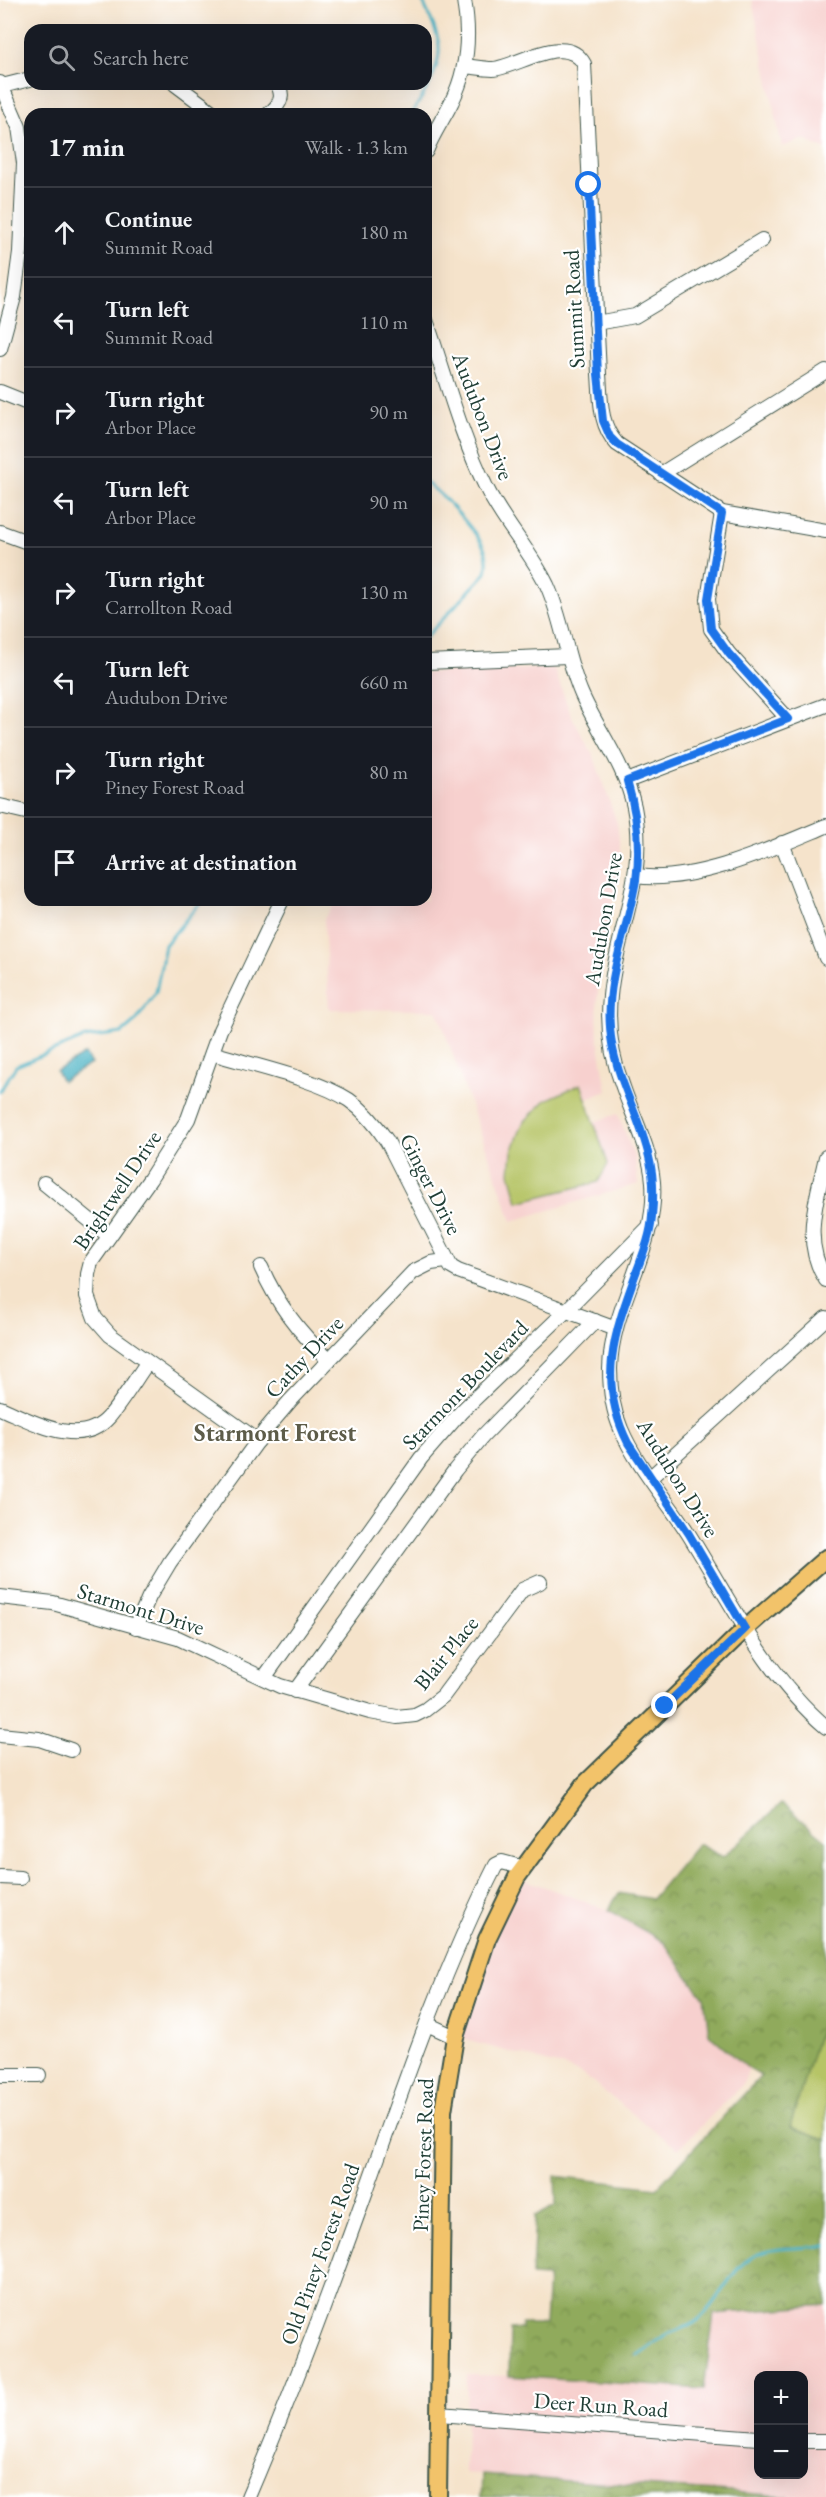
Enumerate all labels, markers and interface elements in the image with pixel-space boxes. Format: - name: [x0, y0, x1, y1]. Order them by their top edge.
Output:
- search box: [24, 24, 432, 90]
- icon: search: [45, 41, 78, 74]
- text: Search here: [93, 43, 188, 72]
- text: 17 min: [48, 130, 125, 164]
- text: Walk · 1.3 km: [305, 134, 408, 160]
- route start: [575, 171, 601, 197]
- text: Continue: [105, 205, 192, 234]
- icon: ahead: [48, 216, 81, 249]
- text: 180 m: [360, 219, 408, 245]
- text: Summit Road: [105, 234, 213, 260]
- street label: Summit Road: [556, 248, 592, 369]
- text: Turn left: [105, 295, 189, 324]
- icon: left: [48, 306, 81, 339]
- text: 110 m: [360, 309, 408, 335]
- text: Summit Road: [105, 324, 213, 350]
- street label: Audubon Drive: [445, 347, 521, 484]
- text: Turn right: [105, 385, 204, 414]
- icon: right: [48, 396, 81, 429]
- text: 90 m: [369, 399, 408, 425]
- text: Arbor Place: [105, 414, 196, 440]
- text: Turn left: [105, 475, 189, 504]
- icon: left: [48, 486, 81, 519]
- text: 90 m: [369, 489, 408, 515]
- text: Arbor Place: [105, 504, 196, 530]
- text: Turn right: [105, 565, 204, 594]
- icon: right: [48, 576, 81, 609]
- text: 130 m: [360, 579, 408, 605]
- text: Carrollton Road: [105, 594, 232, 620]
- text: Turn left: [105, 655, 189, 684]
- icon: left: [48, 666, 81, 699]
- text: 660 m: [360, 669, 408, 695]
- text: Audubon Drive: [105, 684, 228, 710]
- text: Turn right: [105, 745, 204, 774]
- icon: right: [48, 756, 81, 789]
- text: 80 m: [369, 759, 408, 785]
- text: Piney Forest Road: [105, 774, 245, 800]
- icon: arrive: [48, 846, 81, 879]
- text: Arrive at destination: [105, 848, 297, 877]
- street label: Audubon Drive: [577, 850, 629, 989]
- street label: Brightwell Drive: [66, 1124, 168, 1256]
- street label: Ginger Drive: [393, 1128, 469, 1240]
- street label: Cathy Drive: [258, 1309, 350, 1404]
- street label: Starmont Boulevard: [396, 1313, 535, 1456]
- street label: Audubon Drive: [629, 1412, 726, 1543]
- district label: Starmont Forest: [194, 1417, 356, 1448]
- street label: Starmont Drive: [74, 1576, 208, 1642]
- street label: Blair Place: [407, 1610, 485, 1696]
- route end: [651, 1692, 677, 1718]
- street label: Piney Forest Road: [406, 2077, 440, 2232]
- street label: Old Piney Forest Road: [274, 2158, 367, 2349]
- map controls: [754, 2371, 808, 2479]
- button: +: [754, 2371, 808, 2425]
- street label: Deer Run Road: [533, 2386, 670, 2424]
- button: −: [754, 2425, 808, 2479]

